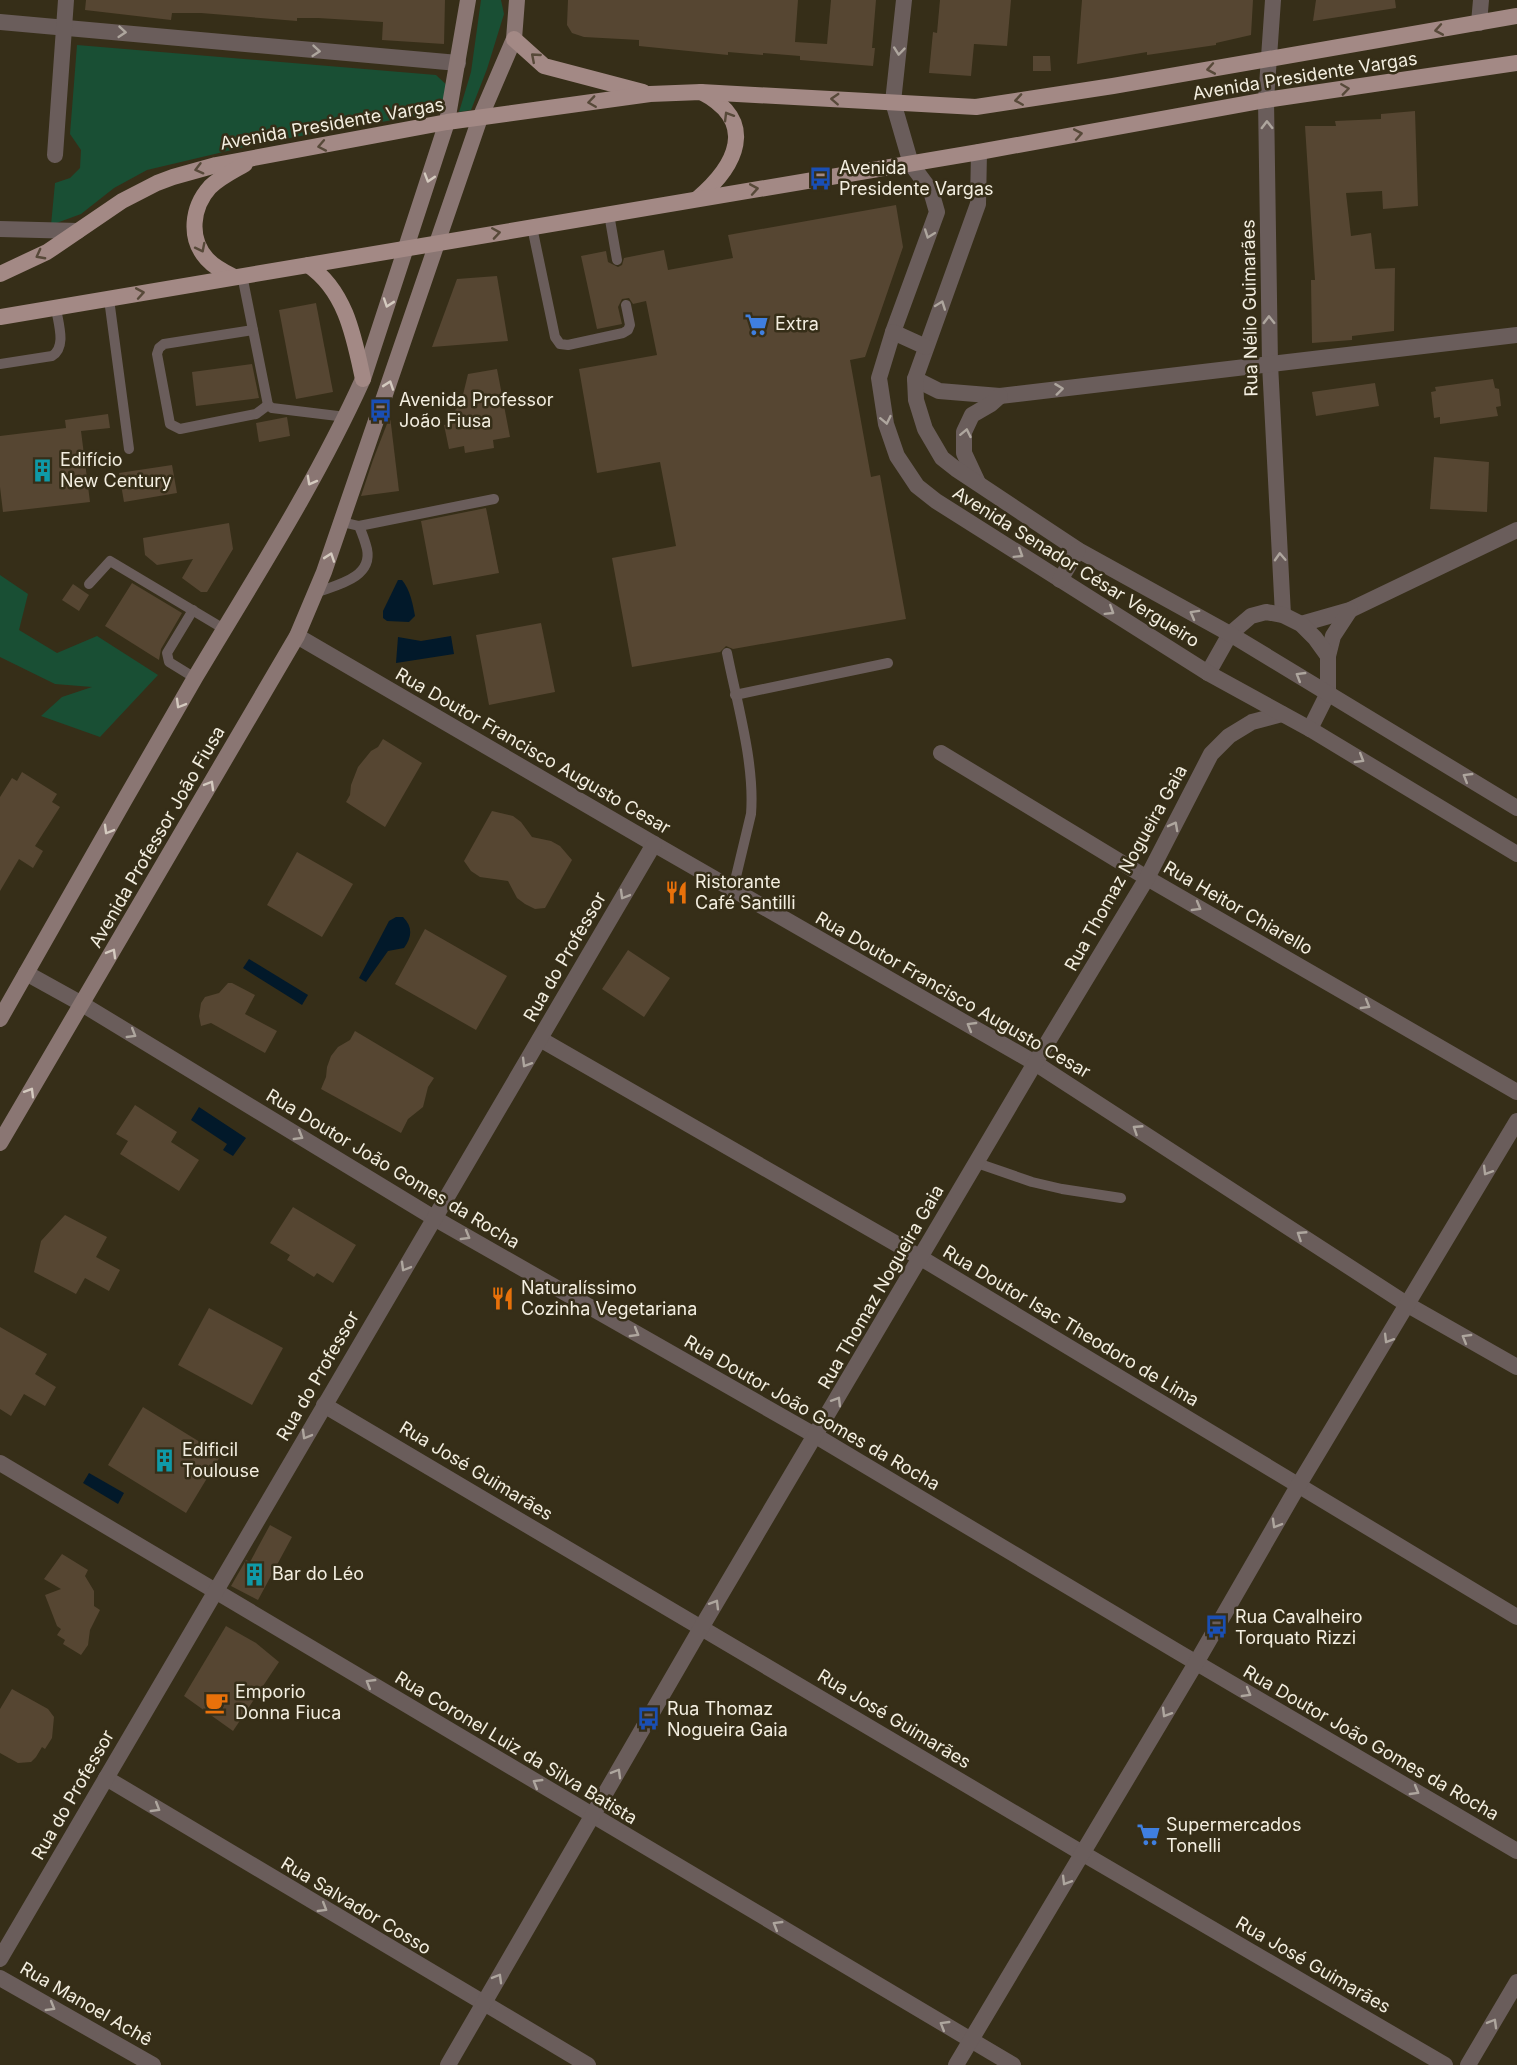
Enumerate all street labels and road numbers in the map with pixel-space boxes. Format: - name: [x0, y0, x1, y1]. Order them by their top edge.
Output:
- street label: Avenida Presidente Vargas: [1191, 47, 1419, 104]
- street label: Avenida Presidente Vargas: [218, 93, 446, 154]
- street label: Rua Nélio Guimarães: [1237, 219, 1262, 397]
- street label: Avenida Senador César Vergueiro: [949, 482, 1203, 651]
- street label: Rua Doutor Francisco Augusto Cesar: [392, 663, 675, 838]
- street label: Avenida Professor João Fiusa: [84, 722, 229, 951]
- street label: Rua Thomaz Nogueira Gaia: [1060, 761, 1191, 974]
- street label: Rua Heitor Chiarello: [1160, 856, 1317, 959]
- street label: Rua do Professor: [519, 888, 610, 1025]
- street label: Rua Doutor Francisco Augusto Cesar: [812, 907, 1095, 1082]
- street label: Rua Doutor João Gomes da Rocha: [263, 1084, 524, 1253]
- street label: Rua Thomaz Nogueira Gaia: [813, 1181, 948, 1393]
- street label: Rua Doutor Isac Theodoro de Lima: [940, 1241, 1203, 1410]
- street label: Rua do Professor: [272, 1307, 363, 1444]
- street label: Rua Doutor João Gomes da Rocha: [681, 1331, 944, 1495]
- street label: Rua José Guimarães: [396, 1417, 557, 1525]
- street label: Rua Doutor João Gomes da Rocha: [1240, 1661, 1503, 1825]
- street label: Rua José Guimarães: [814, 1665, 975, 1773]
- street label: Rua Coronel Luiz da Silva Batista: [391, 1667, 641, 1828]
- street label: Rua do Professor: [27, 1726, 118, 1863]
- street label: Rua Salvador Cosso: [278, 1853, 435, 1959]
- street label: Rua José Guimarães: [1232, 1912, 1394, 2017]
- street label: Rua Manoel Achê: [17, 1957, 156, 2050]

